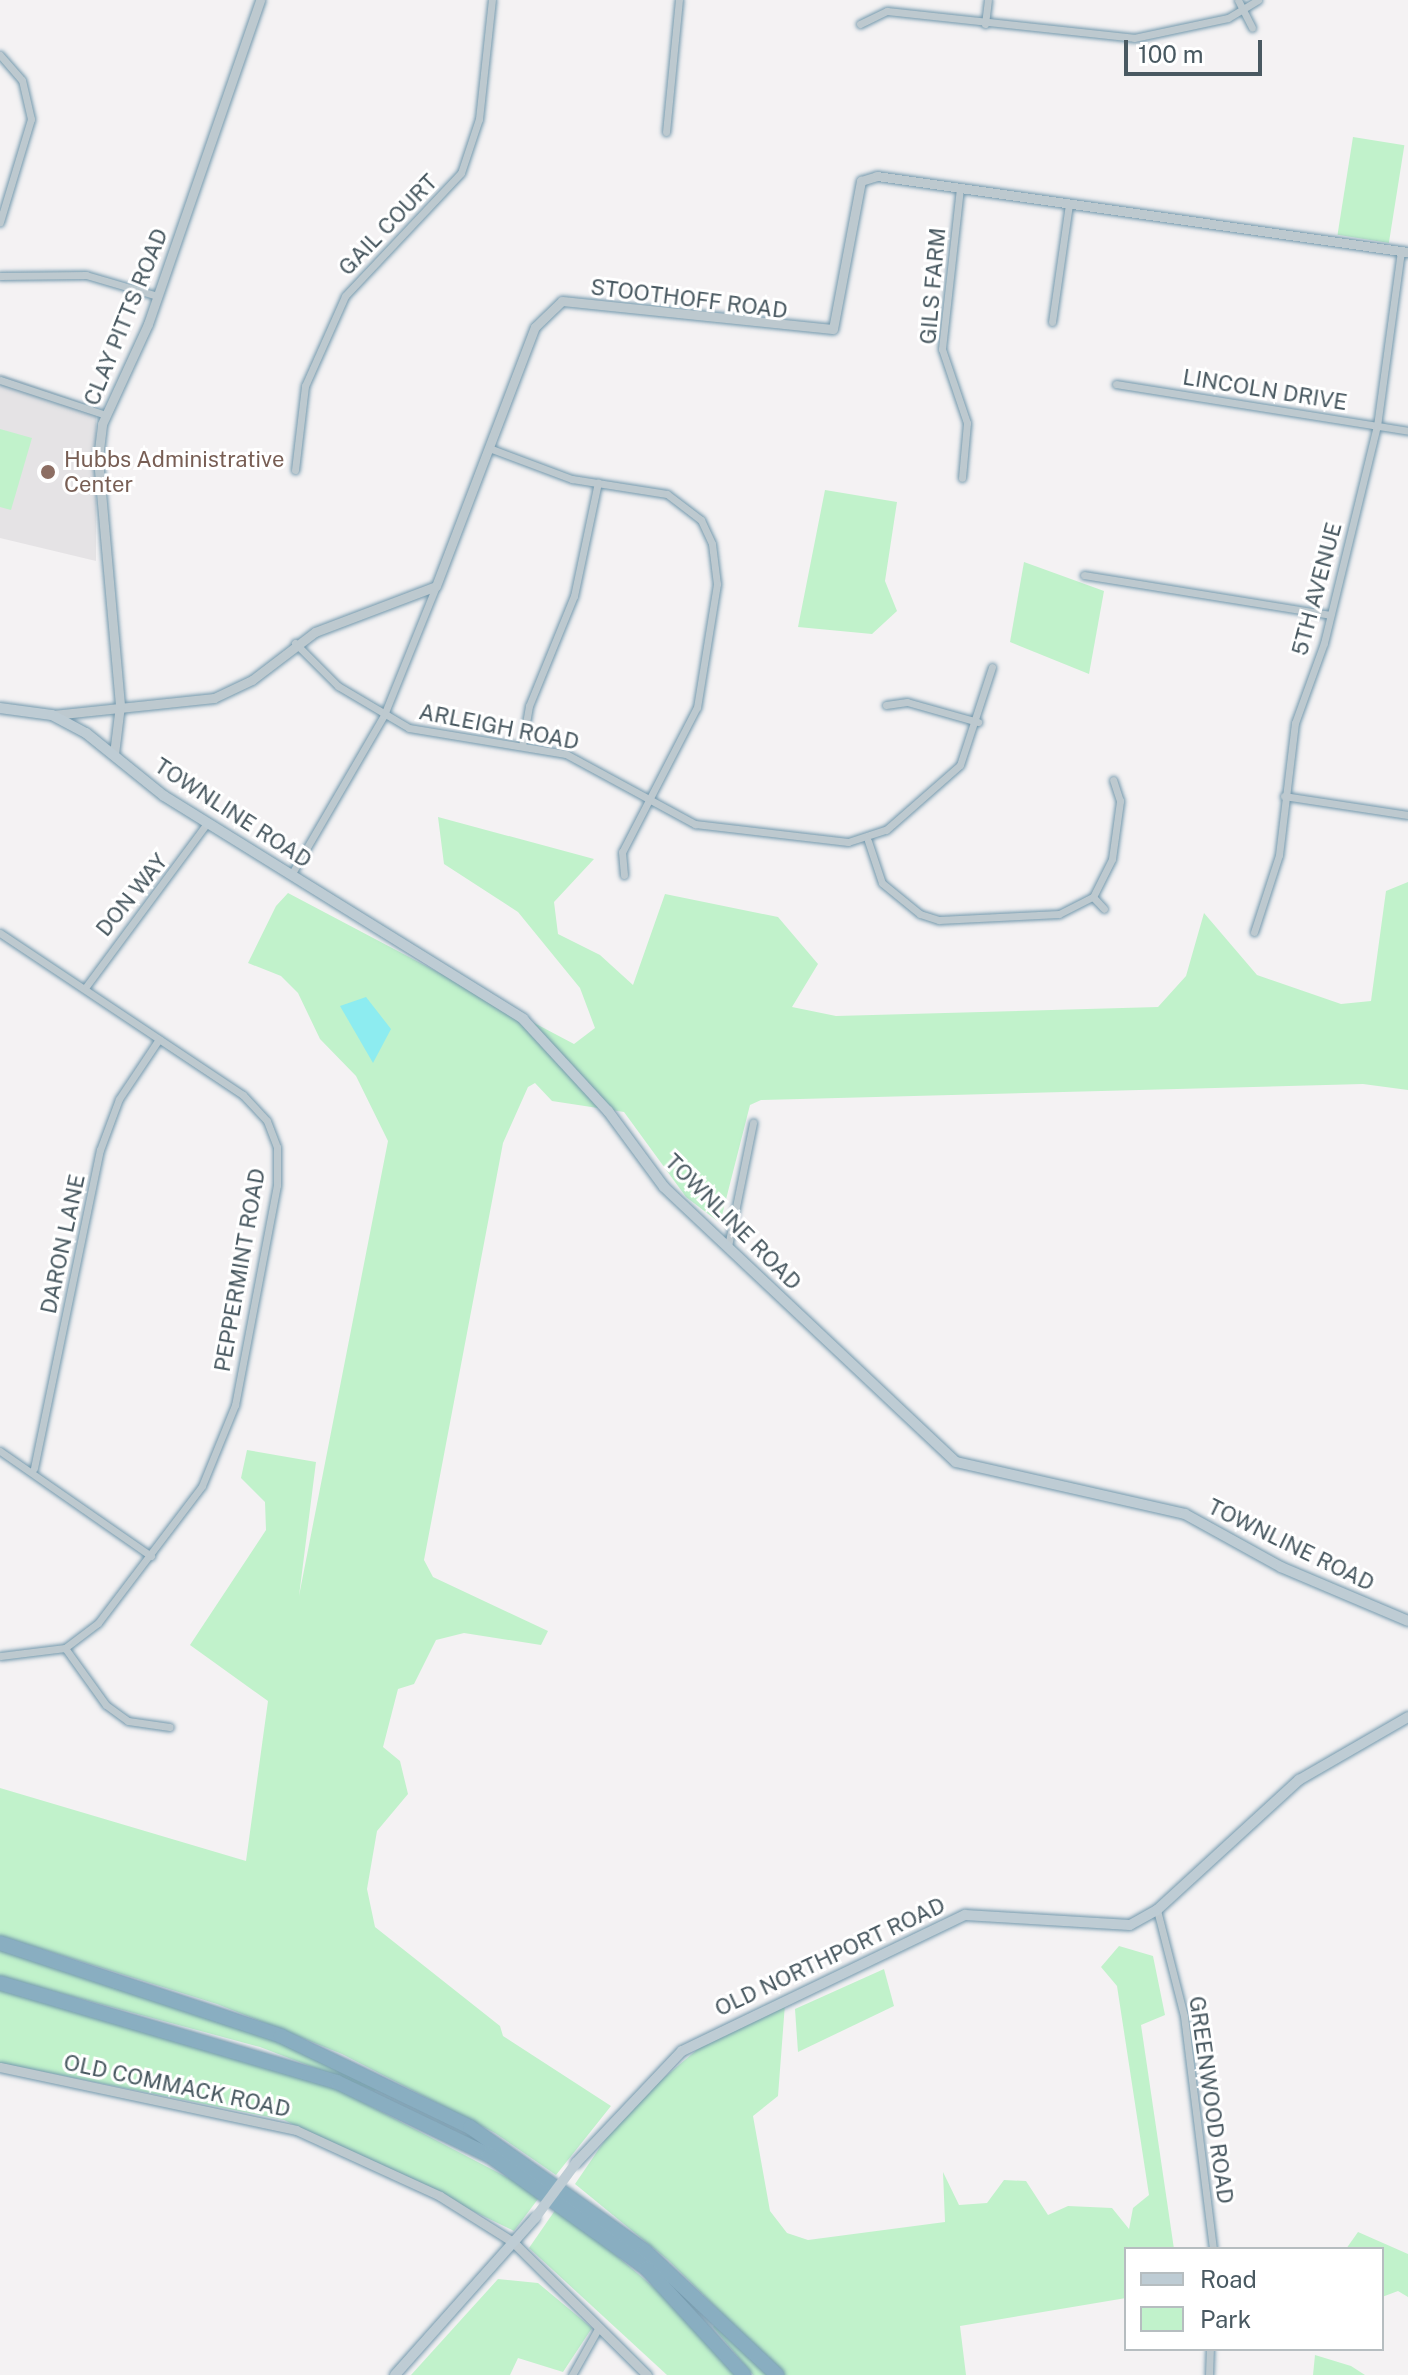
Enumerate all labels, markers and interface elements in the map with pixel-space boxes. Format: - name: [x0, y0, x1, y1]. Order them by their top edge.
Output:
- scale bar: [1128, 24, 1266, 74]
- text: 100 m: [1138, 40, 1204, 68]
- street label: GAIL COURT: [333, 169, 443, 281]
- street label: CLAY PITTS ROAD: [78, 225, 174, 409]
- street label: GILS FARM: [915, 227, 951, 345]
- street label: STOOTHOFF ROAD: [589, 274, 789, 324]
- street label: LINCOLN DRIVE: [1181, 364, 1349, 416]
- place label: Hubbs Administrative Center: [64, 446, 284, 498]
- marker: Hubbs Administrative Center: [39, 463, 57, 481]
- street label: 5TH AVENUE: [1287, 520, 1347, 658]
- street label: ARLEIGH ROAD: [417, 699, 581, 755]
- street label: TOWNLINE ROAD: [150, 752, 316, 874]
- street label: DON WAY: [91, 848, 173, 942]
- street label: TOWNLINE ROAD: [659, 1148, 807, 1296]
- street label: PEPPERMINT ROAD: [209, 1166, 271, 1374]
- street label: DARON LANE: [35, 1172, 91, 1316]
- street label: TOWNLINE ROAD: [1204, 1493, 1378, 1597]
- street label: OLD NORTHPORT ROAD: [711, 1892, 949, 2022]
- street label: GREENWOOD ROAD: [1183, 1994, 1239, 2206]
- street label: OLD COMMACK ROAD: [61, 2049, 293, 2123]
- legend: [1124, 2247, 1384, 2351]
- text: Road: [1200, 2265, 1257, 2293]
- text: Park: [1200, 2305, 1251, 2333]

